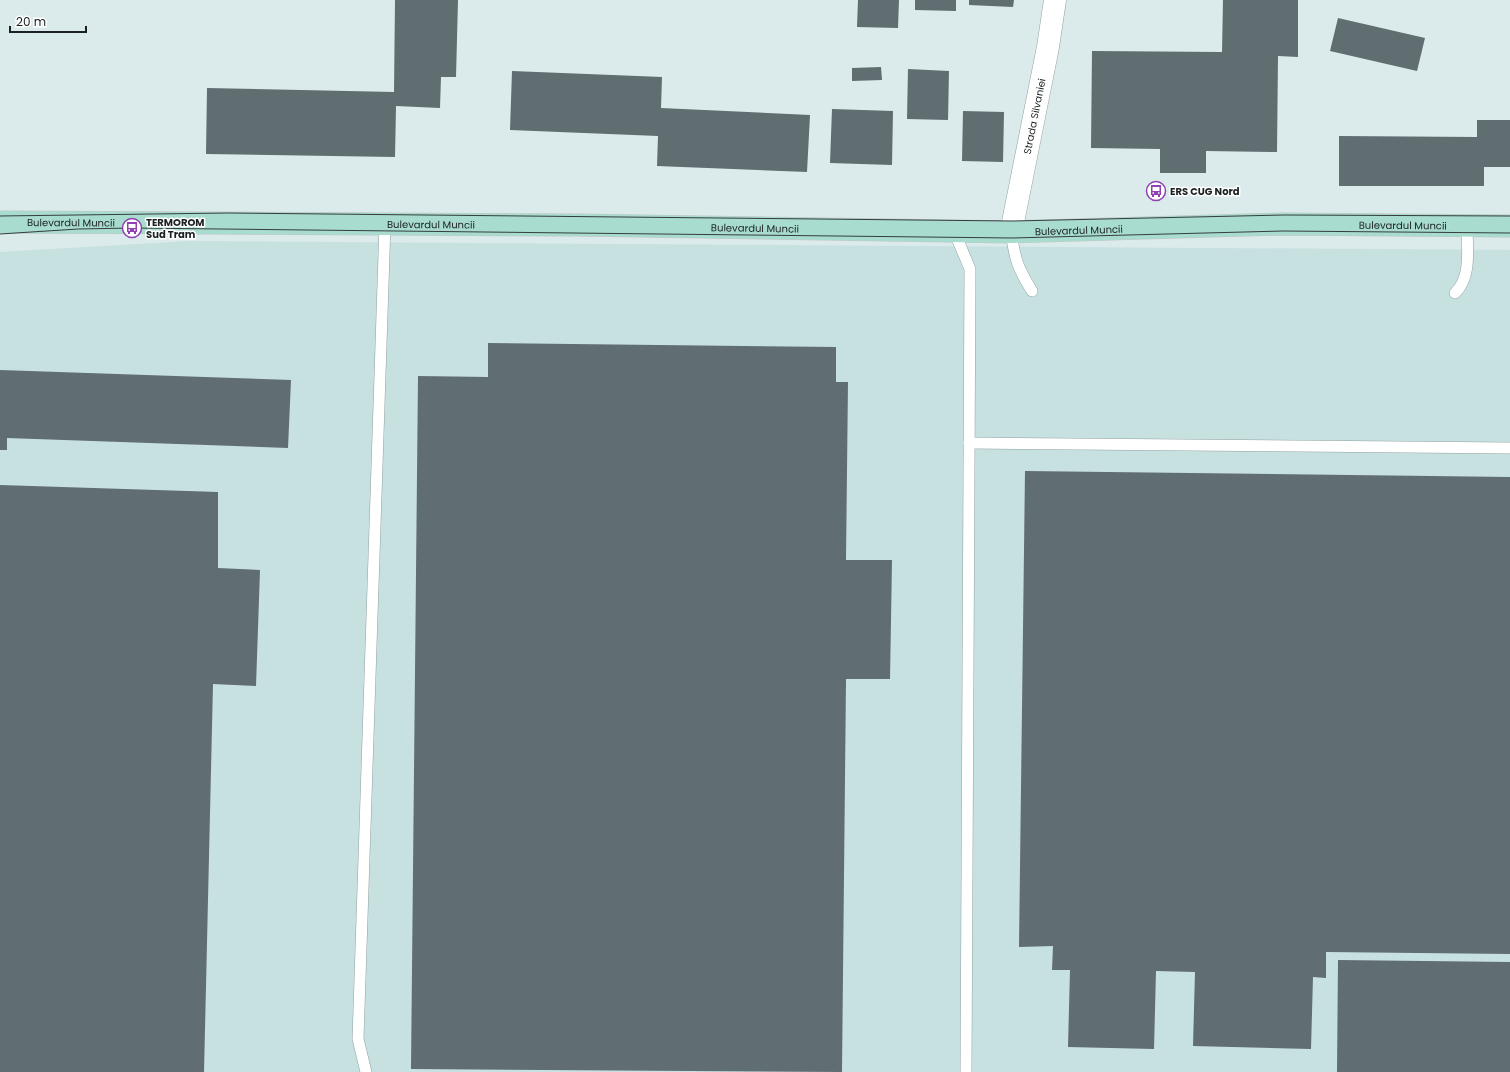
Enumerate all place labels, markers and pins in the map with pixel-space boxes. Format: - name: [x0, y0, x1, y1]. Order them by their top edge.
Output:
- bus stop icon: ERS CUG Nord: [1145, 180, 1167, 202]
- place label: ERS CUG Nord: [1170, 184, 1240, 199]
- place label: TERMOROM Sud Tram: [146, 215, 204, 242]
- bus stop icon: TERMOROM Sud Tram: [121, 217, 143, 239]

